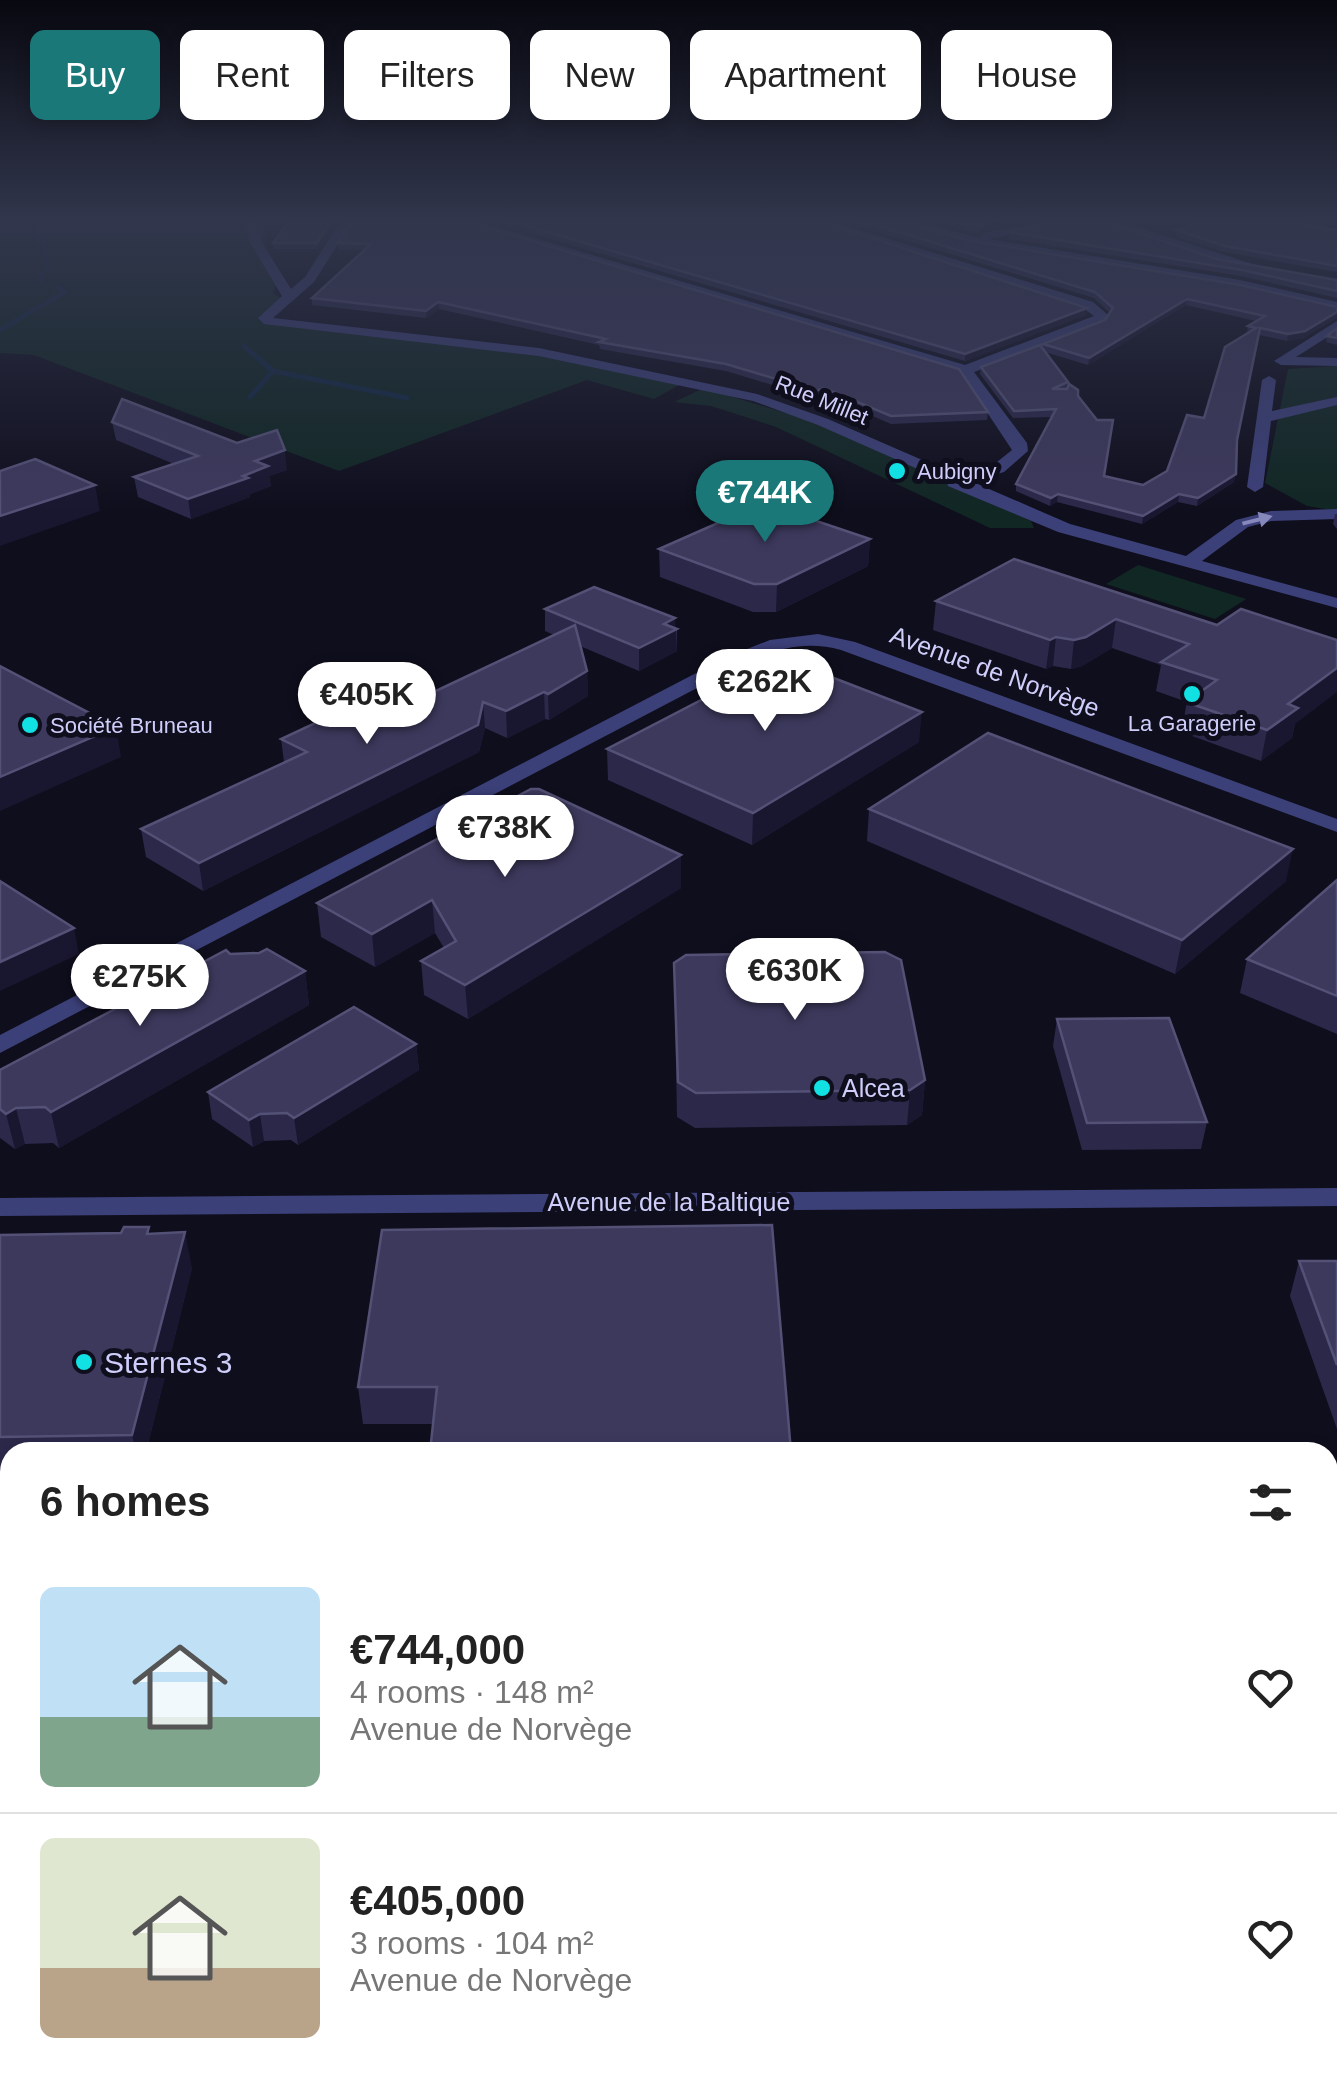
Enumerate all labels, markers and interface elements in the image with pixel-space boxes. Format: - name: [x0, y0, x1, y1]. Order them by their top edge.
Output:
- chip: Buy: [30, 30, 160, 120]
- chip: Rent: [180, 30, 324, 120]
- chip: Filters: [344, 30, 510, 120]
- chip: New: [530, 30, 670, 120]
- chip: Apartment: [690, 30, 921, 120]
- chip: House: [941, 30, 1112, 120]
- street label: Rue Millet: [772, 370, 872, 430]
- place label: Aubigny: [917, 459, 997, 484]
- pin: €744K: [695, 460, 835, 545]
- marker: Aubigny: [886, 460, 908, 482]
- text: €744K: [718, 474, 812, 510]
- one-way arrow: [1242, 512, 1273, 527]
- street label: Avenue de Norvège: [887, 620, 1103, 722]
- pin: €262K: [695, 649, 835, 734]
- pin: €405K: [297, 662, 437, 747]
- text: €262K: [718, 663, 812, 699]
- text: €405K: [320, 676, 414, 712]
- marker: La Garagerie: [1181, 683, 1203, 705]
- place label: La Garagerie: [1128, 711, 1256, 736]
- place label: Société Bruneau: [50, 713, 213, 738]
- marker: Société Bruneau: [19, 714, 41, 736]
- pin: €738K: [435, 795, 575, 880]
- text: €738K: [458, 809, 552, 845]
- pin: €630K: [725, 938, 865, 1023]
- pin: €275K: [70, 944, 210, 1029]
- text: €630K: [748, 952, 842, 988]
- text: €275K: [93, 958, 187, 994]
- place label: Alcea: [842, 1074, 905, 1102]
- marker: Alcea: [811, 1077, 833, 1099]
- street label: Avenue de la Baltique: [548, 1188, 790, 1216]
- place label: Sternes 3: [104, 1346, 232, 1379]
- marker: Sternes 3: [73, 1351, 95, 1373]
- icon: filters: [1243, 1475, 1298, 1530]
- text: 6 homes: [40, 1478, 210, 1525]
- text: €744,000: [350, 1626, 525, 1673]
- icon: home: [120, 1627, 240, 1747]
- icon: heart: [1243, 1660, 1298, 1715]
- text: 4 rooms · 148 m²: [350, 1674, 594, 1710]
- text: Avenue de Norvège: [350, 1711, 632, 1747]
- text: €405,000: [350, 1877, 525, 1924]
- icon: home: [120, 1878, 240, 1998]
- icon: heart: [1243, 1911, 1298, 1966]
- text: 3 rooms · 104 m²: [350, 1925, 594, 1961]
- text: Avenue de Norvège: [350, 1962, 632, 1998]

